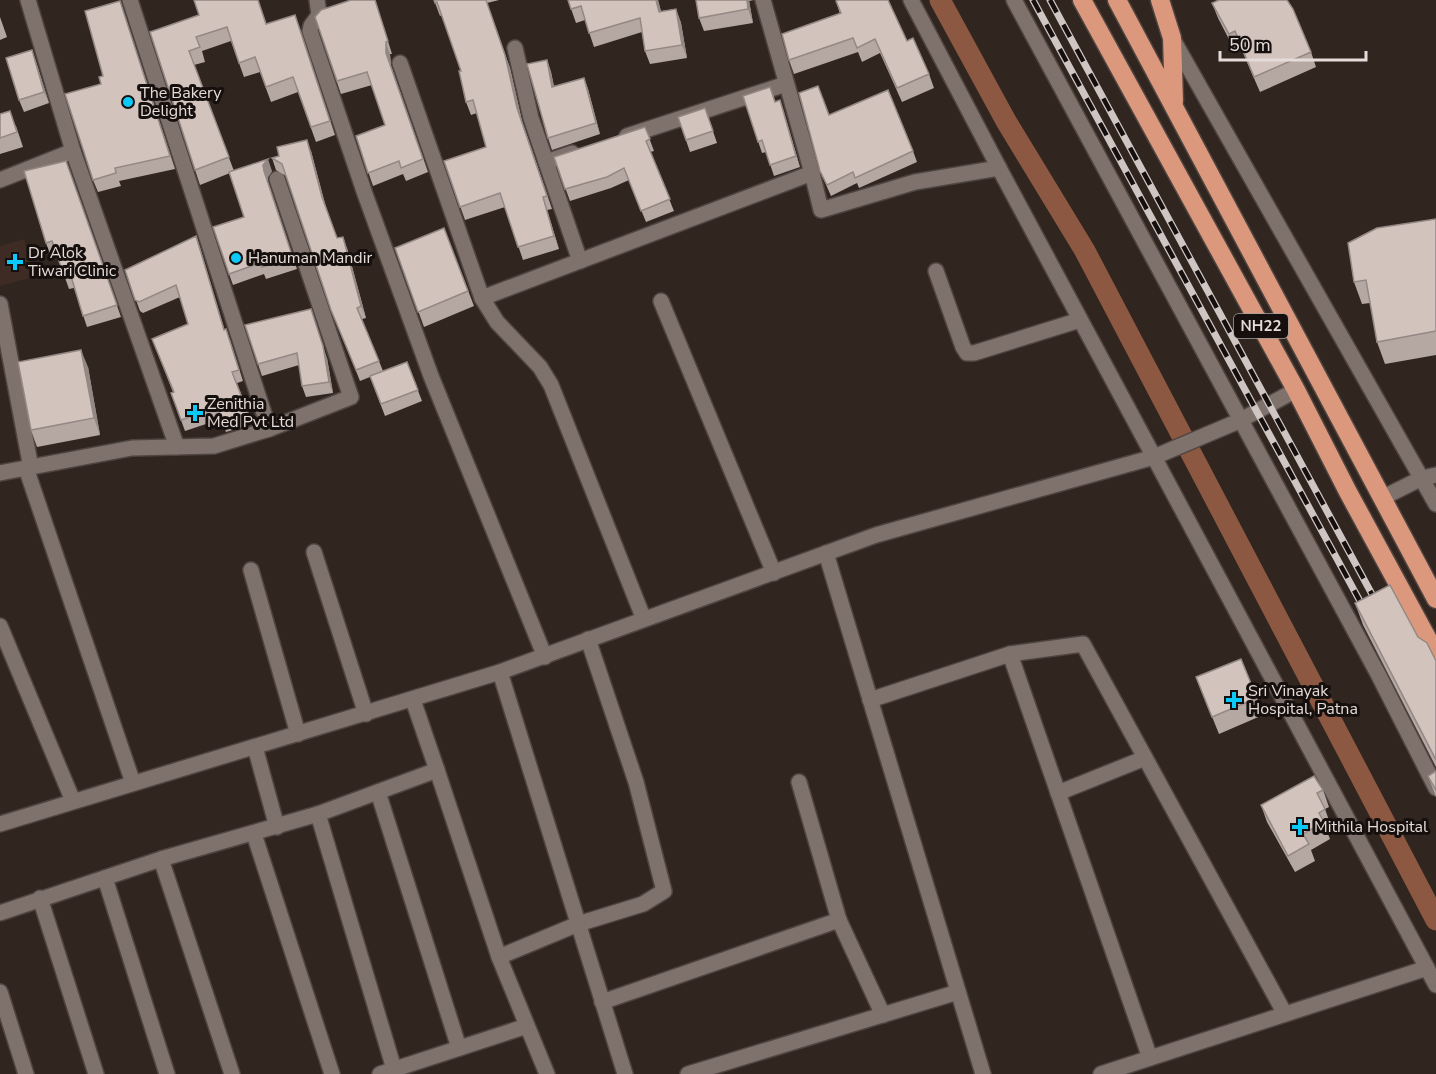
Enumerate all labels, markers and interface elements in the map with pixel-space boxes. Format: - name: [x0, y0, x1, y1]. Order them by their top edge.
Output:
- scale bar: [1220, 24, 1366, 62]
- text: 50 m: [1229, 33, 1271, 57]
- place label: The Bakery Delight: [140, 82, 222, 122]
- marker: The Bakery Delight: [121, 95, 135, 109]
- place label: Dr Alok Tiwari Clinic: [28, 242, 117, 282]
- place label: Hanuman Mandir: [248, 247, 372, 269]
- marker: Hanuman Mandir: [229, 251, 243, 265]
- marker: Dr Alok Tiwari Clinic: [6, 253, 24, 271]
- road number: NH22: [1234, 314, 1288, 338]
- place label: Zenithia Med Pvt Ltd: [207, 393, 294, 433]
- marker: Zenithia Med Pvt Ltd: [188, 406, 202, 420]
- place label: Sri Vinayak Hospital, Patna: [1248, 680, 1358, 720]
- marker: Sri Vinayak Hospital, Patna: [1225, 691, 1243, 709]
- place label: Mithila Hospital: [1314, 816, 1428, 838]
- marker: Mithila Hospital: [1291, 818, 1309, 836]

